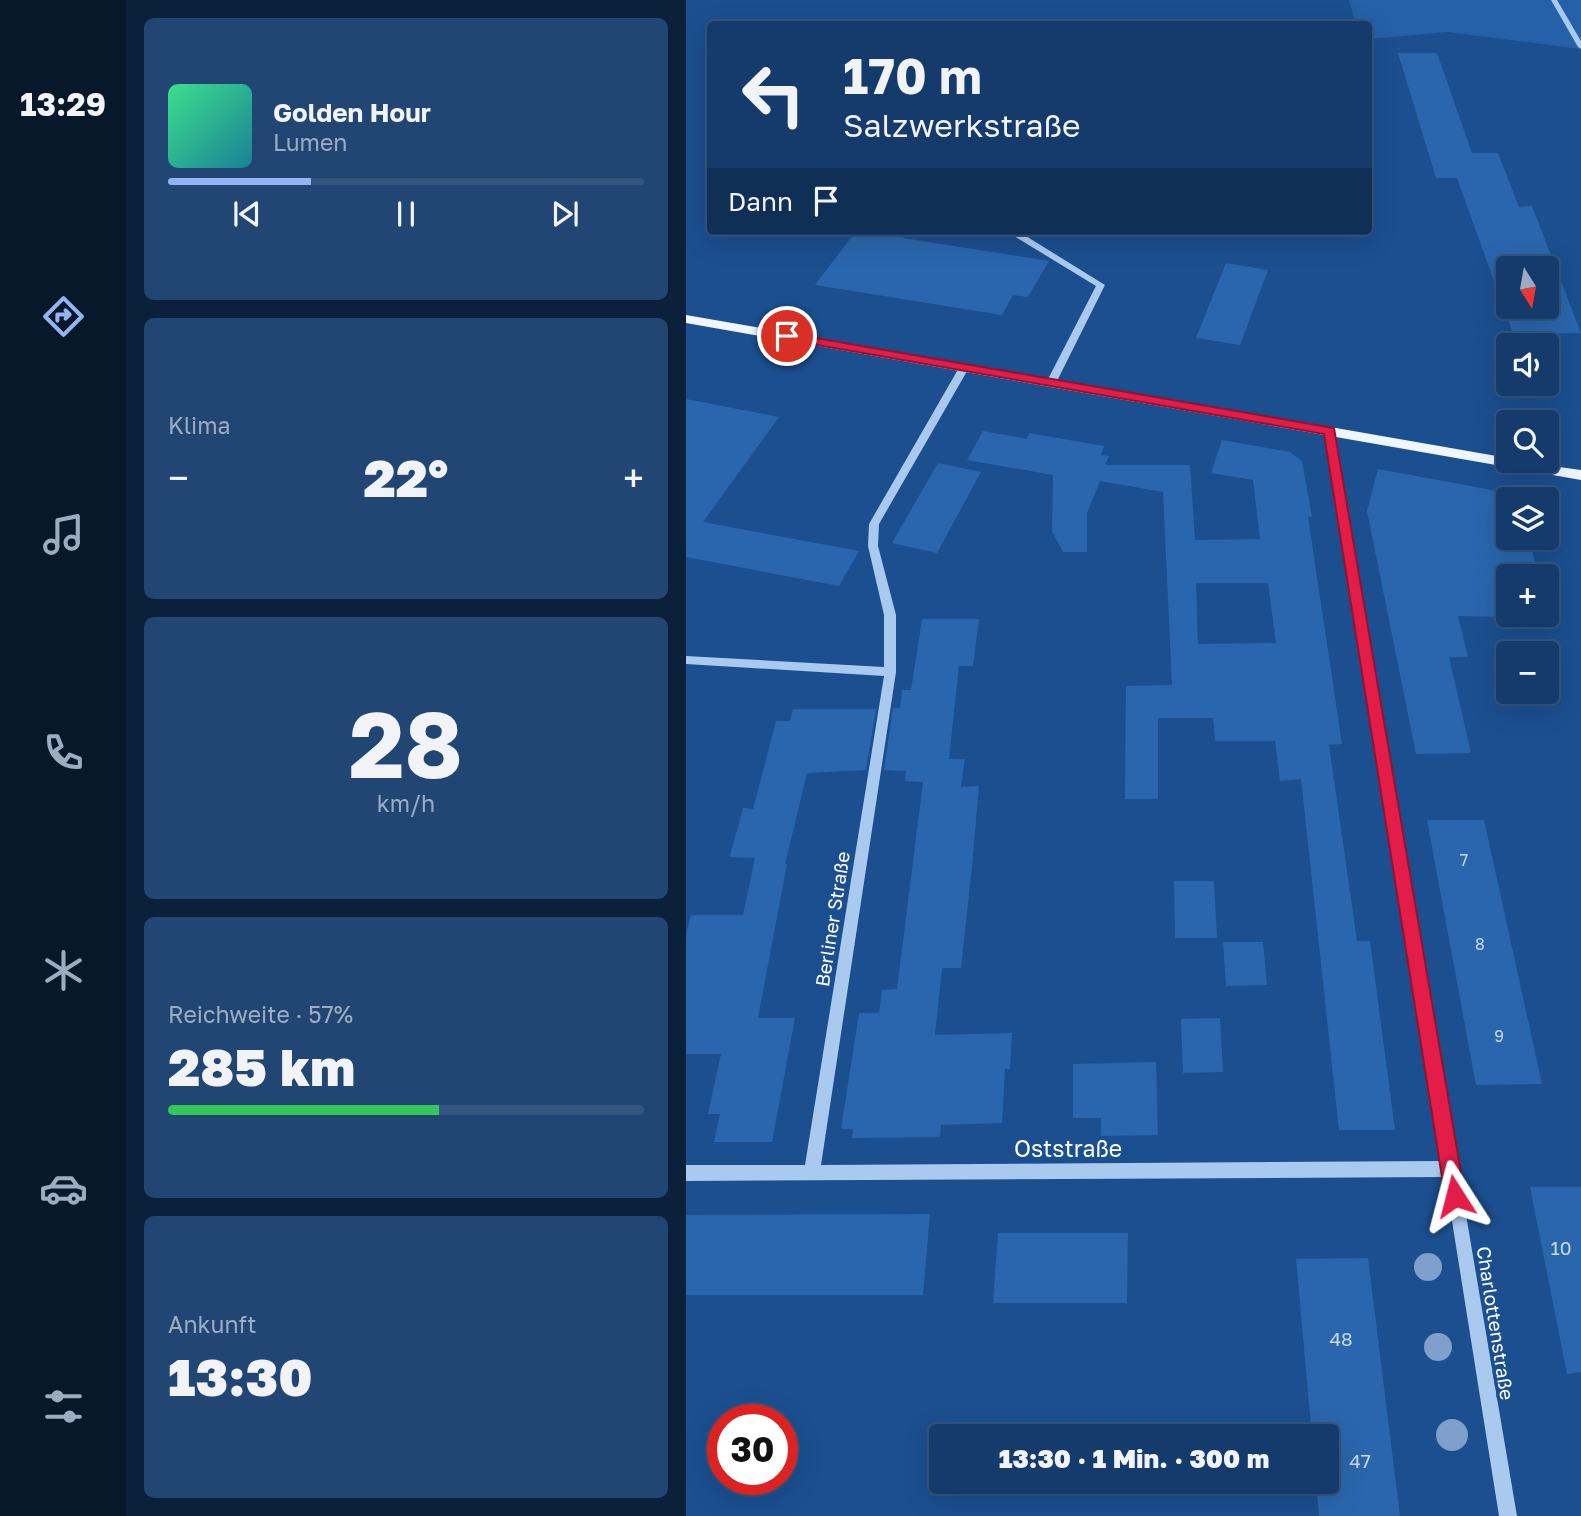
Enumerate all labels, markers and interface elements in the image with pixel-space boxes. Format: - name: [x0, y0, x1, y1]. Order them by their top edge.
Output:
- text: 170 m: [843, 46, 982, 105]
- icon: left: [728, 49, 819, 140]
- text: 13:29: [20, 85, 106, 123]
- text: Golden Hour: [273, 97, 431, 128]
- text: Salzwerkstraße: [843, 106, 1081, 144]
- text: Lumen: [273, 128, 347, 156]
- icon: arrive: [807, 182, 845, 220]
- text: Dann: [728, 186, 793, 217]
- icon: previous: [228, 195, 266, 233]
- icon: pause: [387, 195, 425, 233]
- icon: next: [546, 195, 584, 233]
- north arrow: [1496, 256, 1559, 318]
- map controls: [1496, 256, 1559, 704]
- icon: directions: [39, 292, 88, 341]
- pin: [757, 306, 817, 366]
- icon: arrive: [768, 317, 806, 355]
- button: sound: [1496, 333, 1559, 396]
- button: search: [1496, 410, 1559, 473]
- text: Klima: [168, 411, 231, 439]
- text: 22°: [364, 446, 448, 508]
- text: −: [168, 455, 189, 500]
- text: +: [623, 455, 644, 500]
- button: layers: [1496, 487, 1559, 550]
- icon: music: [39, 510, 88, 559]
- button: +: [1496, 564, 1559, 627]
- button: −: [1496, 641, 1559, 704]
- text: 28: [349, 689, 463, 798]
- icon: phone: [39, 728, 88, 777]
- text: km/h: [377, 789, 435, 817]
- street label: Berliner Straße: [810, 850, 854, 988]
- house number: 7: [1460, 850, 1468, 870]
- house number: 8: [1475, 934, 1485, 954]
- icon: climate: [39, 946, 88, 995]
- text: Reichweite · 57%: [168, 1000, 353, 1028]
- house number: 9: [1494, 1026, 1504, 1046]
- text: 285 km: [168, 1035, 355, 1097]
- street label: Oststraße: [1014, 1134, 1122, 1162]
- position arrow: [1418, 1159, 1492, 1233]
- icon: car: [39, 1164, 88, 1213]
- house number: 10: [1551, 1236, 1572, 1259]
- street label: Charlottenstraße: [1472, 1244, 1520, 1402]
- text: Ankunft: [168, 1310, 256, 1338]
- house number: 48: [1329, 1327, 1353, 1350]
- text: 13:30: [168, 1345, 312, 1407]
- icon: filters: [39, 1382, 88, 1431]
- speed limit sign: 30: [707, 1404, 798, 1495]
- text: 13:30 · 1 Min. · 300 m: [999, 1443, 1269, 1474]
- house number: 47: [1349, 1449, 1371, 1472]

